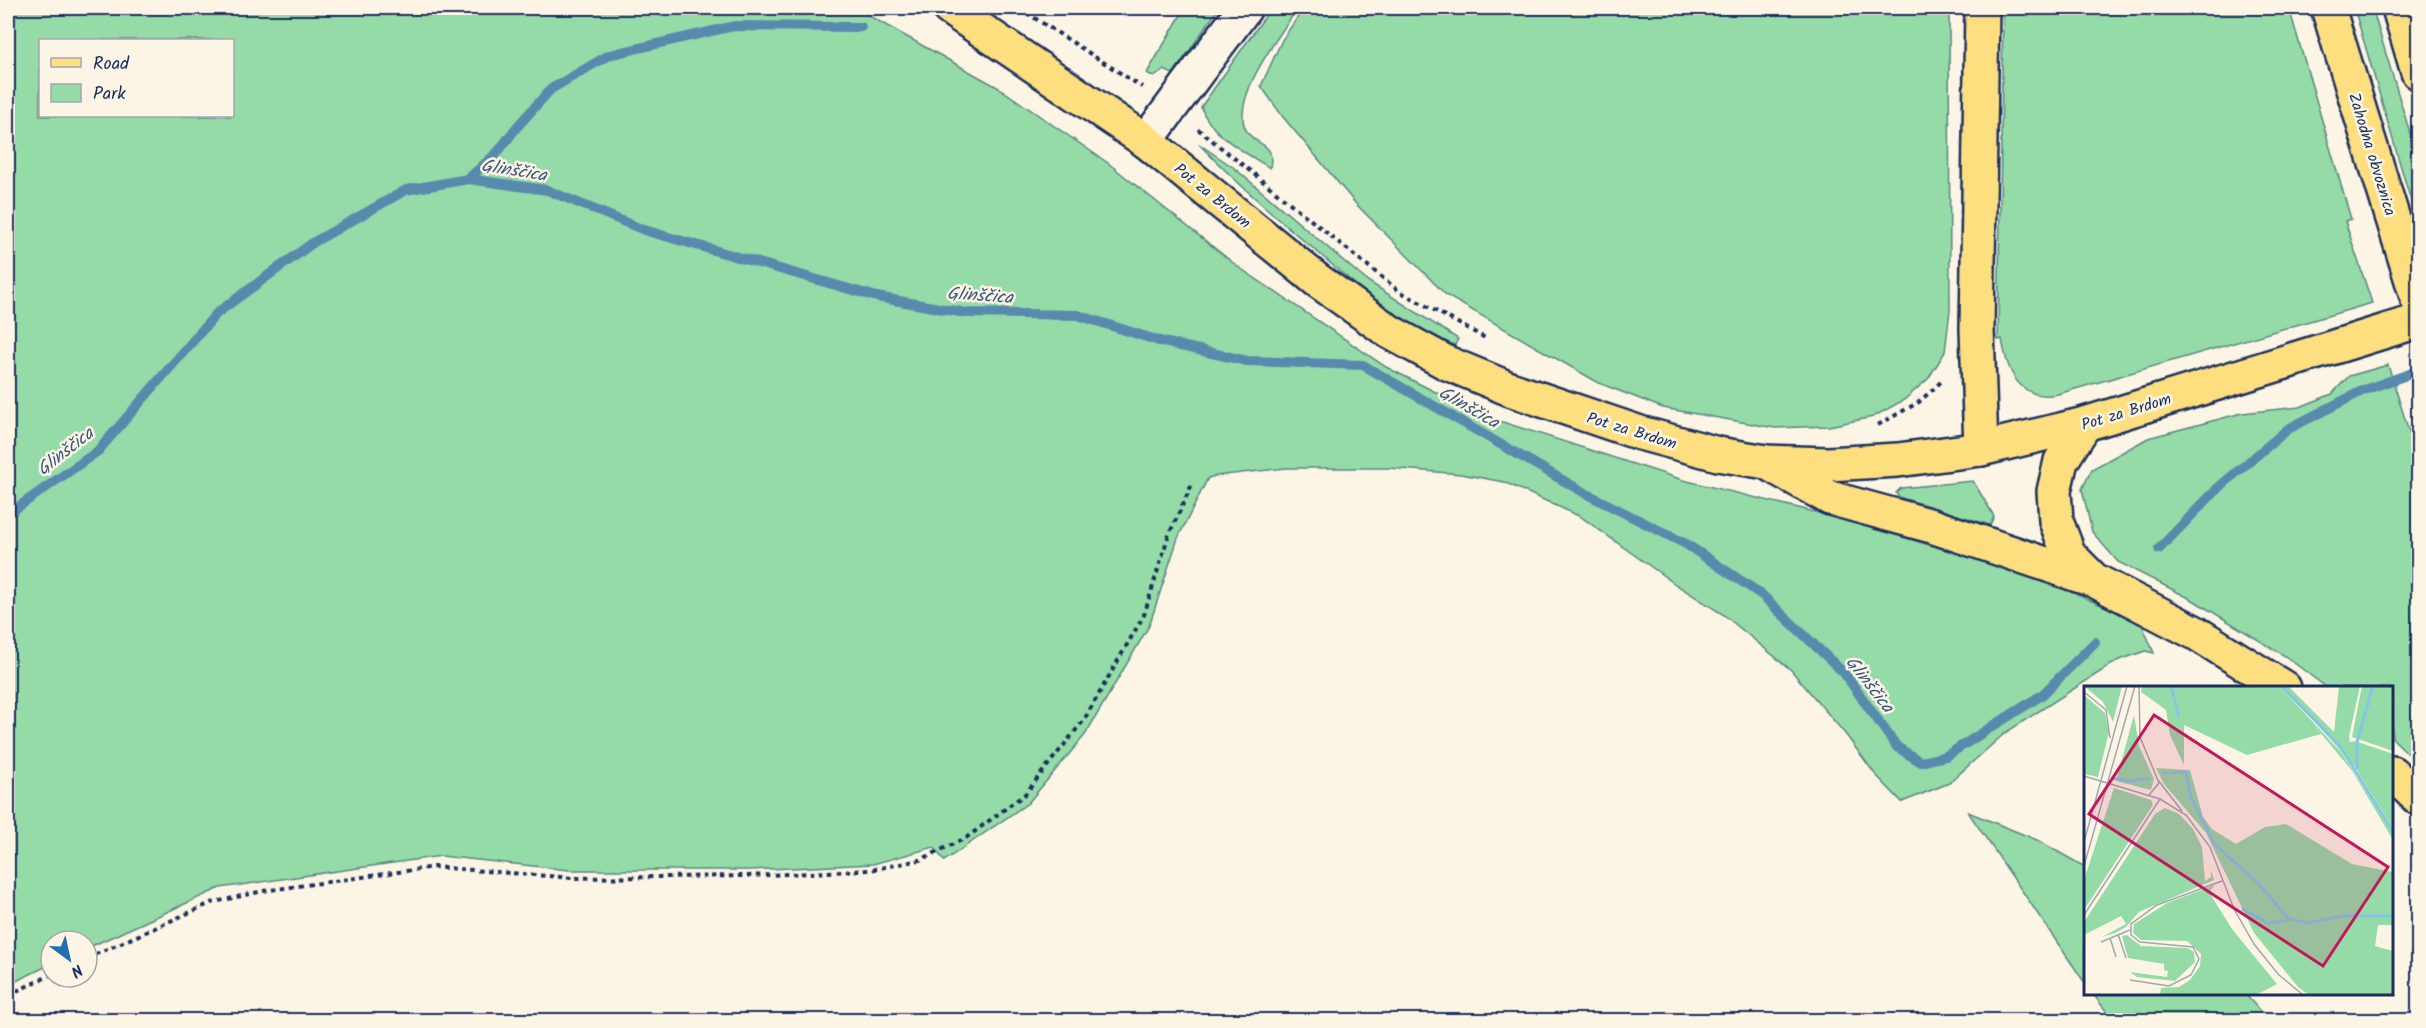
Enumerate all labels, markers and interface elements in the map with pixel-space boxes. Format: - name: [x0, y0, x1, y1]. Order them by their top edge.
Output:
- legend: [39, 39, 234, 117]
- text: Road: [93, 50, 130, 79]
- text: Park: [93, 80, 126, 109]
- street label: Zahodna obvoznica: [2341, 90, 2402, 219]
- water label: Glinščica: [479, 152, 550, 191]
- street label: Pot za Brdom: [1168, 157, 1256, 235]
- water label: Glinščica: [946, 280, 1015, 313]
- water label: Glinščica: [1433, 379, 1505, 438]
- street label: Pot za Brdom: [2078, 387, 2175, 438]
- street label: Pot za Brdom: [1583, 406, 1680, 457]
- water label: Glinščica: [31, 420, 102, 484]
- water label: Glinščica: [1837, 650, 1901, 721]
- inset map: [2084, 686, 2393, 995]
- north arrow: [39, 929, 99, 989]
- text: N: [65, 957, 87, 984]

